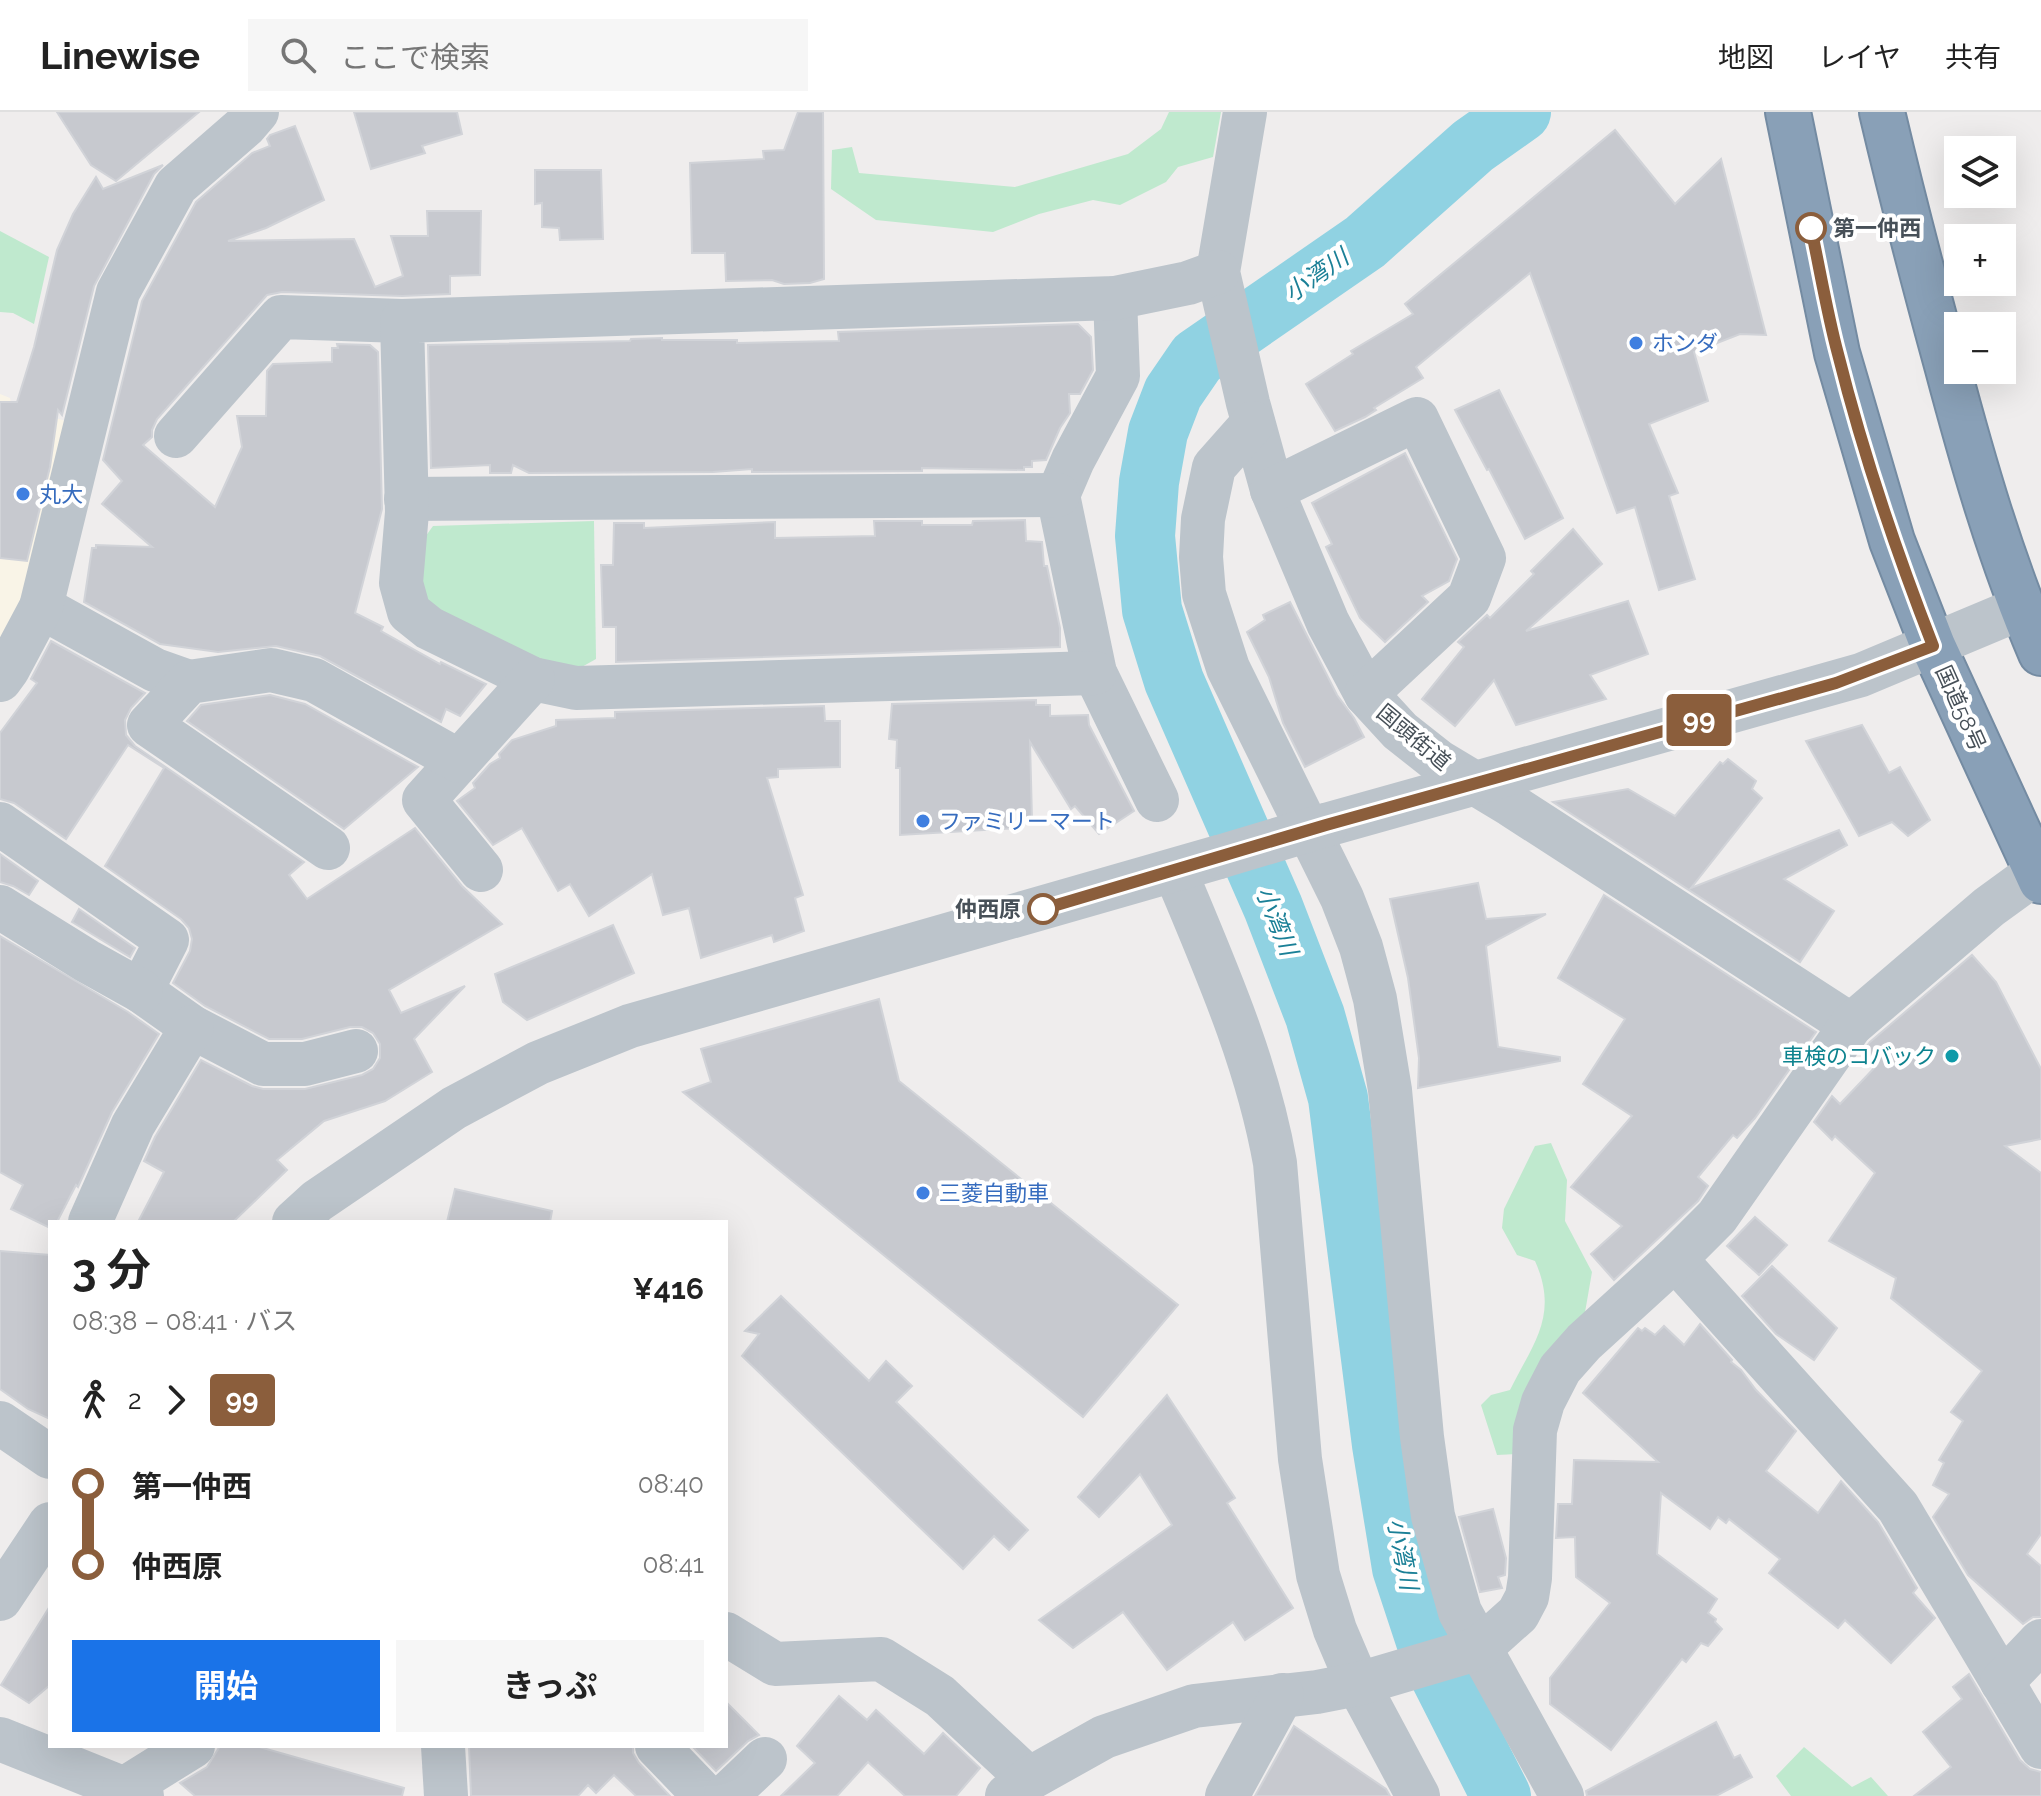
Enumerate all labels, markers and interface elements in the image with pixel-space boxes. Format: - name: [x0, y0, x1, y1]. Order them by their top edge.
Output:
- search box: [248, 19, 808, 91]
- text: Linewise: [40, 33, 200, 78]
- icon: search: [276, 33, 320, 77]
- text: ここで検索: [340, 40, 490, 75]
- text: 地図: [1718, 41, 1774, 74]
- text: レイヤ: [1818, 41, 1901, 74]
- text: 共有: [1945, 41, 2001, 74]
- map controls: [1944, 136, 2016, 384]
- button: layers: [1944, 136, 2016, 208]
- marker: 第一仲西: [1796, 213, 1826, 243]
- place label: 第一仲西: [1833, 215, 1921, 241]
- button: +: [1944, 224, 2016, 296]
- water label: 小湾川: [1278, 241, 1356, 308]
- button: −: [1944, 312, 2016, 384]
- place label: ホンダ: [1652, 330, 1718, 356]
- marker: ホンダ: [1627, 334, 1645, 352]
- place label: 丸大: [39, 481, 83, 507]
- marker: 丸大: [14, 485, 32, 503]
- street label: 国道58号: [1931, 661, 1991, 755]
- line badge: 99: [1663, 694, 1735, 746]
- street label: 国頭街道: [1372, 699, 1456, 775]
- text: 99: [1683, 703, 1715, 736]
- place label: ファミリーマート: [939, 808, 1115, 834]
- marker: ファミリーマート: [914, 812, 932, 830]
- water label: 小湾川: [1250, 882, 1305, 963]
- marker: 仲西原: [1028, 894, 1058, 924]
- place label: 仲西原: [955, 896, 1021, 922]
- place label: 車検のコバック: [1782, 1043, 1936, 1069]
- marker: 車検のコバック: [1943, 1047, 1961, 1065]
- place label: 三菱自動車: [939, 1180, 1049, 1206]
- marker: 三菱自動車: [914, 1184, 932, 1202]
- text: 3 分: [72, 1244, 151, 1295]
- text: ¥416: [632, 1271, 704, 1306]
- text: 08:38 – 08:41 · バス: [72, 1306, 297, 1336]
- icon: walk: [72, 1378, 116, 1422]
- icon: forward: [154, 1378, 198, 1422]
- text: 99: [226, 1383, 259, 1416]
- text: 2: [128, 1385, 142, 1415]
- text: 第一仲西: [132, 1469, 252, 1504]
- text: 08:40: [638, 1469, 704, 1499]
- water label: 小湾川: [1382, 1516, 1425, 1595]
- text: 仲西原: [132, 1549, 222, 1584]
- text: 08:41: [642, 1549, 704, 1579]
- button: 開始: [72, 1640, 380, 1732]
- button: きっぷ: [396, 1640, 704, 1732]

